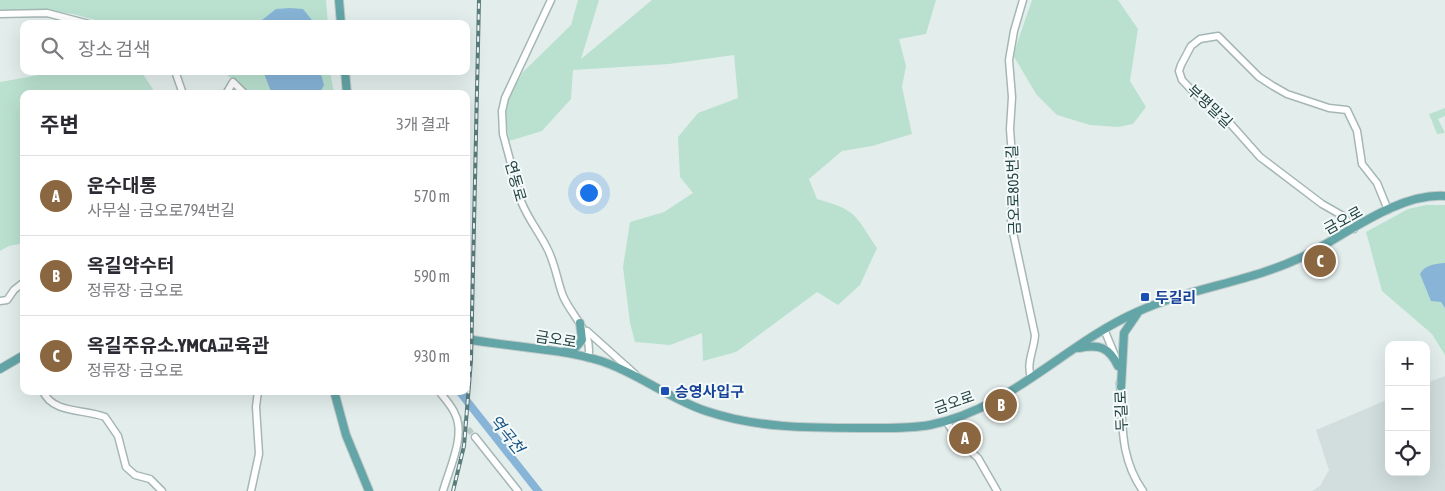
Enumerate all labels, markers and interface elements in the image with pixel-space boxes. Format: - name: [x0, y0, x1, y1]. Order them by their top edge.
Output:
- search box: [20, 20, 470, 75]
- icon: search: [38, 34, 66, 62]
- text: 장소 검색: [78, 38, 151, 60]
- street label: 부평말길: [1184, 81, 1236, 131]
- text: 주변: [40, 112, 79, 136]
- text: 3개 결과: [396, 115, 450, 133]
- street label: 금오로805번길: [1003, 145, 1023, 235]
- street label: 연동로: [502, 159, 530, 203]
- text: 운수대통: [87, 174, 157, 196]
- your location: [576, 180, 602, 206]
- text: A: [52, 187, 60, 205]
- text: 570 m: [414, 187, 450, 205]
- text: 사무실 · 금오로794번길: [87, 201, 235, 219]
- street label: 금오로: [1321, 203, 1365, 237]
- pin: C: [1304, 242, 1336, 280]
- text: 옥길약수터: [87, 254, 174, 276]
- text: B: [52, 267, 60, 285]
- text: 590 m: [414, 267, 450, 285]
- text: 정류장 · 금오로: [87, 281, 183, 299]
- place label: 두길리: [1155, 289, 1196, 306]
- marker: 두길리: [1139, 291, 1151, 303]
- street label: 금오로: [534, 327, 578, 351]
- text: 옥길주유소.YMCA교육관: [87, 334, 269, 356]
- map controls: [1385, 341, 1430, 476]
- button: +: [1385, 341, 1430, 386]
- text: C: [52, 347, 60, 365]
- text: 930 m: [414, 347, 450, 365]
- text: 정류장 · 금오로: [87, 361, 183, 379]
- place label: 승영사입구: [675, 383, 744, 400]
- marker: 승영사입구: [659, 385, 671, 397]
- pin: B: [985, 386, 1017, 424]
- button: −: [1385, 386, 1430, 431]
- street label: 금오로: [932, 387, 976, 417]
- street label: 두길로: [1112, 390, 1130, 432]
- water label: 역곡천: [486, 411, 529, 459]
- pin: A: [949, 419, 981, 457]
- button: locate: [1385, 431, 1430, 476]

